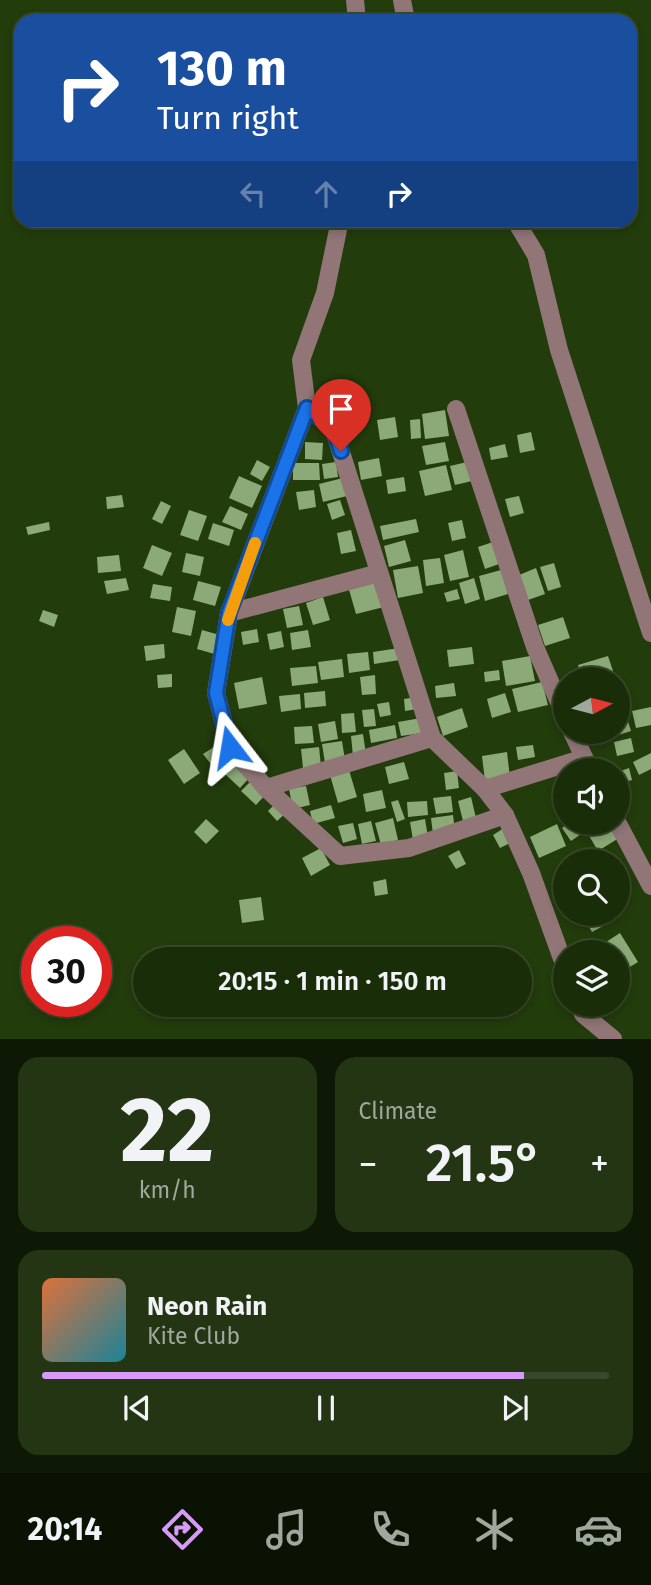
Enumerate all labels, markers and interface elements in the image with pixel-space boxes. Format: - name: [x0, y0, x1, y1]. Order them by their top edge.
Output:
- text: 130 m: [157, 39, 287, 98]
- icon: right: [42, 42, 133, 133]
- text: Turn right: [157, 99, 299, 137]
- icon: left: [234, 175, 272, 213]
- icon: ahead: [307, 175, 345, 213]
- icon: right: [380, 175, 418, 213]
- pin: [311, 379, 371, 451]
- icon: arrive: [322, 390, 360, 428]
- north arrow: [553, 667, 630, 744]
- map controls: [553, 667, 630, 1017]
- position arrow: [193, 710, 267, 784]
- button: sound: [553, 758, 630, 835]
- button: search: [553, 849, 630, 926]
- speed limit sign: 30: [21, 926, 112, 1017]
- button: layers: [553, 940, 630, 1017]
- text: 20:15 · 1 min · 150 m: [218, 966, 447, 997]
- text: 22: [120, 1076, 214, 1185]
- text: Climate: [359, 1097, 437, 1125]
- text: 21.5°: [426, 1132, 542, 1195]
- text: −: [359, 1141, 378, 1187]
- text: +: [590, 1141, 609, 1187]
- text: km/h: [139, 1176, 196, 1204]
- text: Neon Rain: [147, 1291, 267, 1322]
- text: Kite Club: [147, 1322, 240, 1350]
- icon: previous: [118, 1389, 156, 1427]
- icon: pause: [307, 1389, 345, 1427]
- icon: next: [496, 1389, 534, 1427]
- icon: directions: [158, 1505, 207, 1554]
- icon: music: [262, 1505, 311, 1554]
- icon: phone: [366, 1505, 415, 1554]
- icon: climate: [470, 1505, 519, 1554]
- icon: car: [574, 1505, 623, 1554]
- text: 20:14: [28, 1510, 102, 1548]

